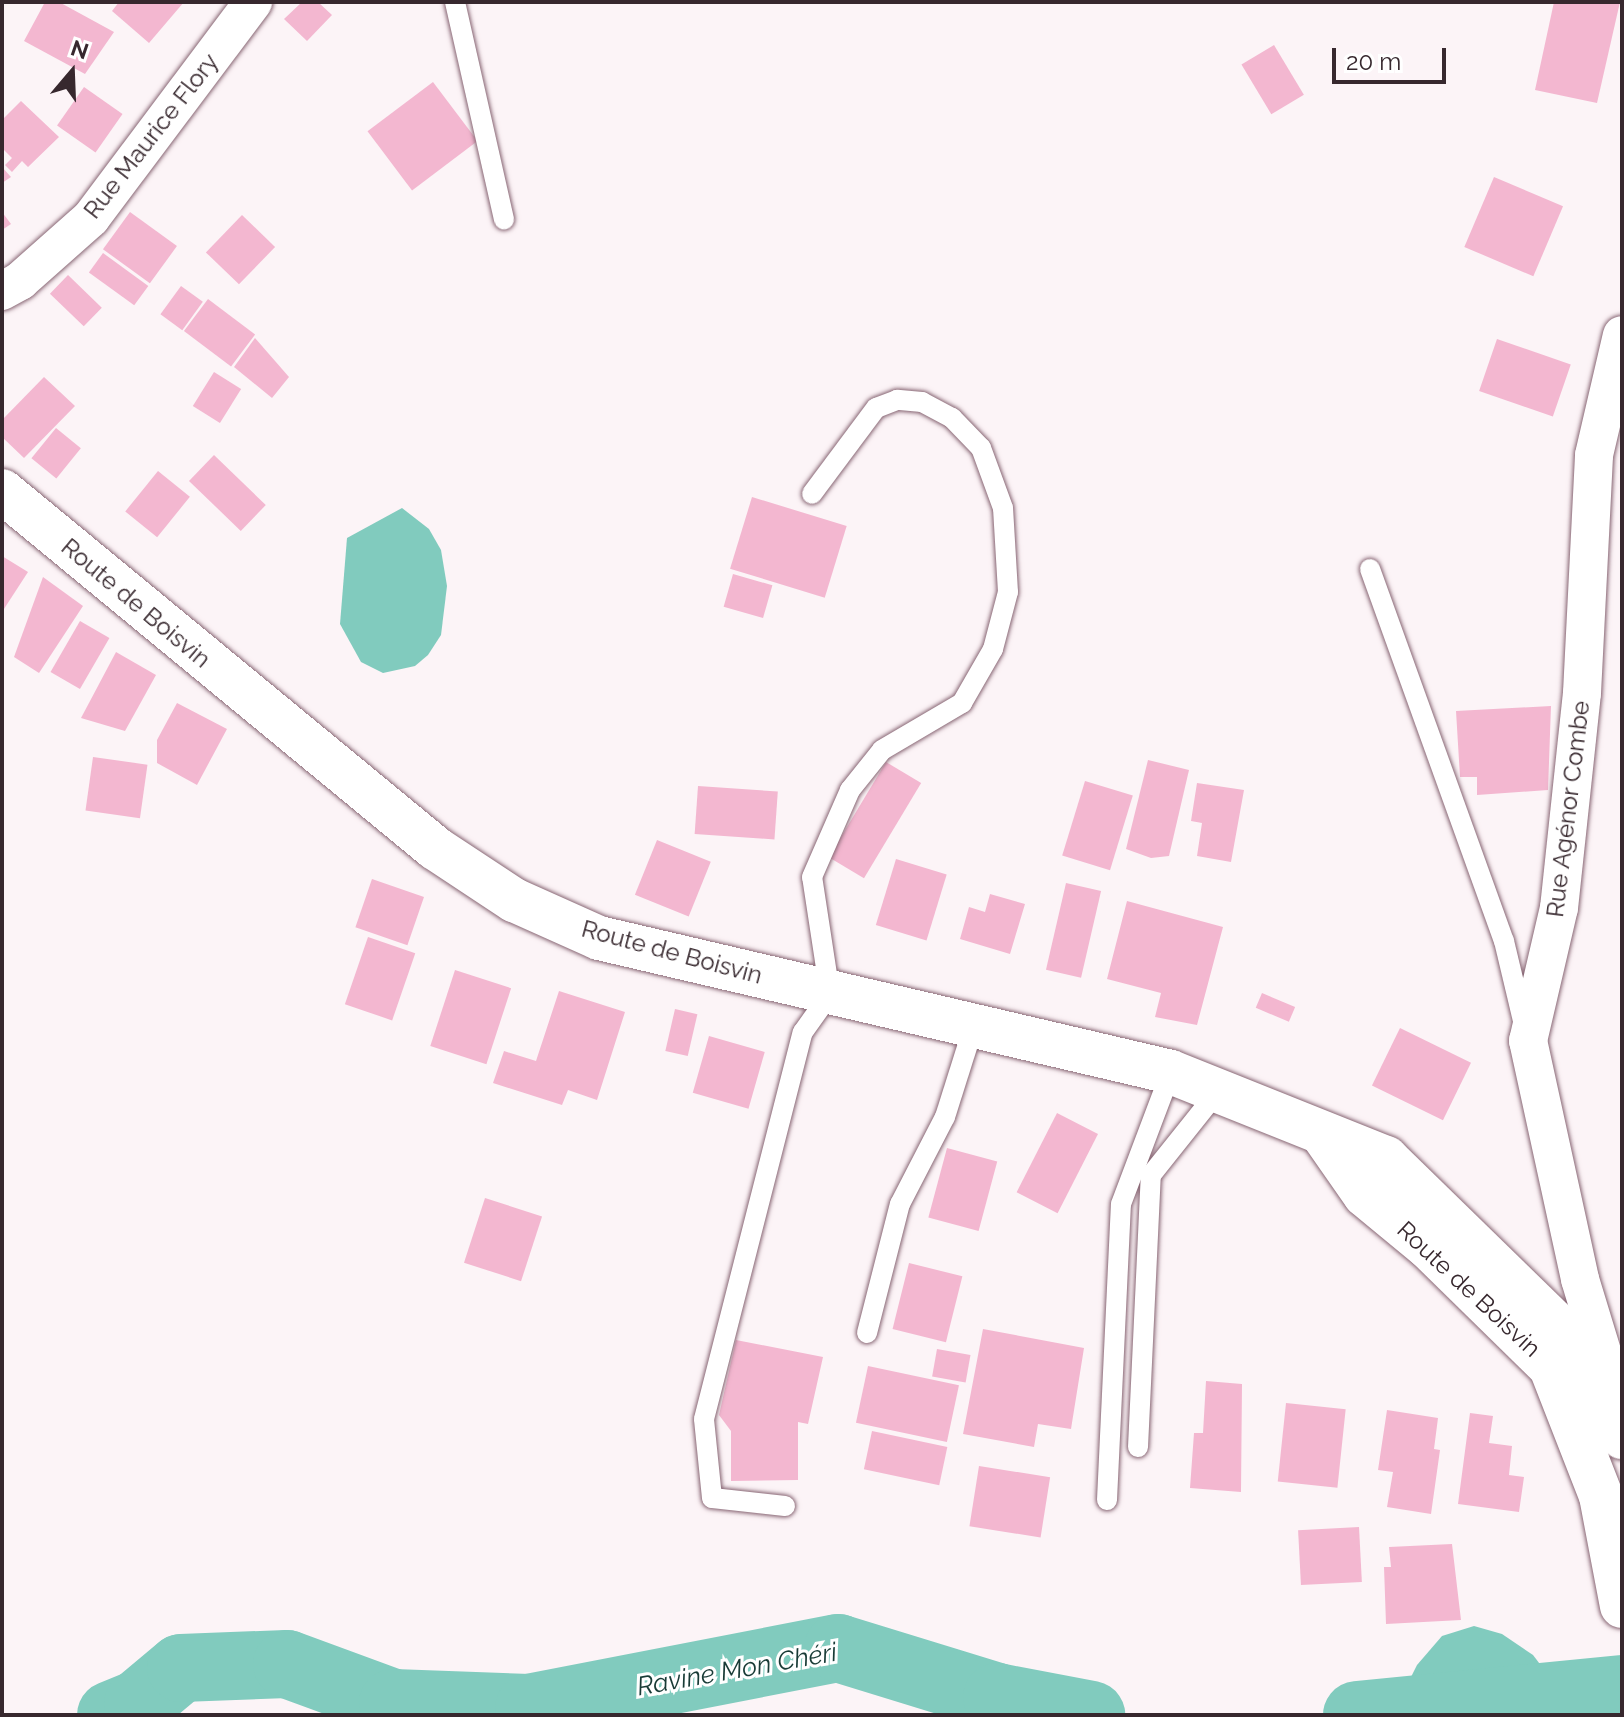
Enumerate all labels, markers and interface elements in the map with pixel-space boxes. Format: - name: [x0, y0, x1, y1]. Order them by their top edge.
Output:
- north arrow: [32, 32, 112, 112]
- scale bar: [1336, 32, 1450, 82]
- text: N: [68, 34, 92, 64]
- text: 20 m: [1346, 47, 1401, 76]
- street label: Rue Maurice Flory: [78, 48, 224, 224]
- street label: Route de Boisvin: [56, 532, 216, 674]
- street label: Rue Agénor Combe: [1540, 698, 1596, 920]
- street label: Route de Boisvin: [579, 914, 765, 990]
- street label: Route de Boisvin: [1391, 1215, 1547, 1363]
- water label: Ravine Mon Chéri: [635, 1637, 839, 1703]

